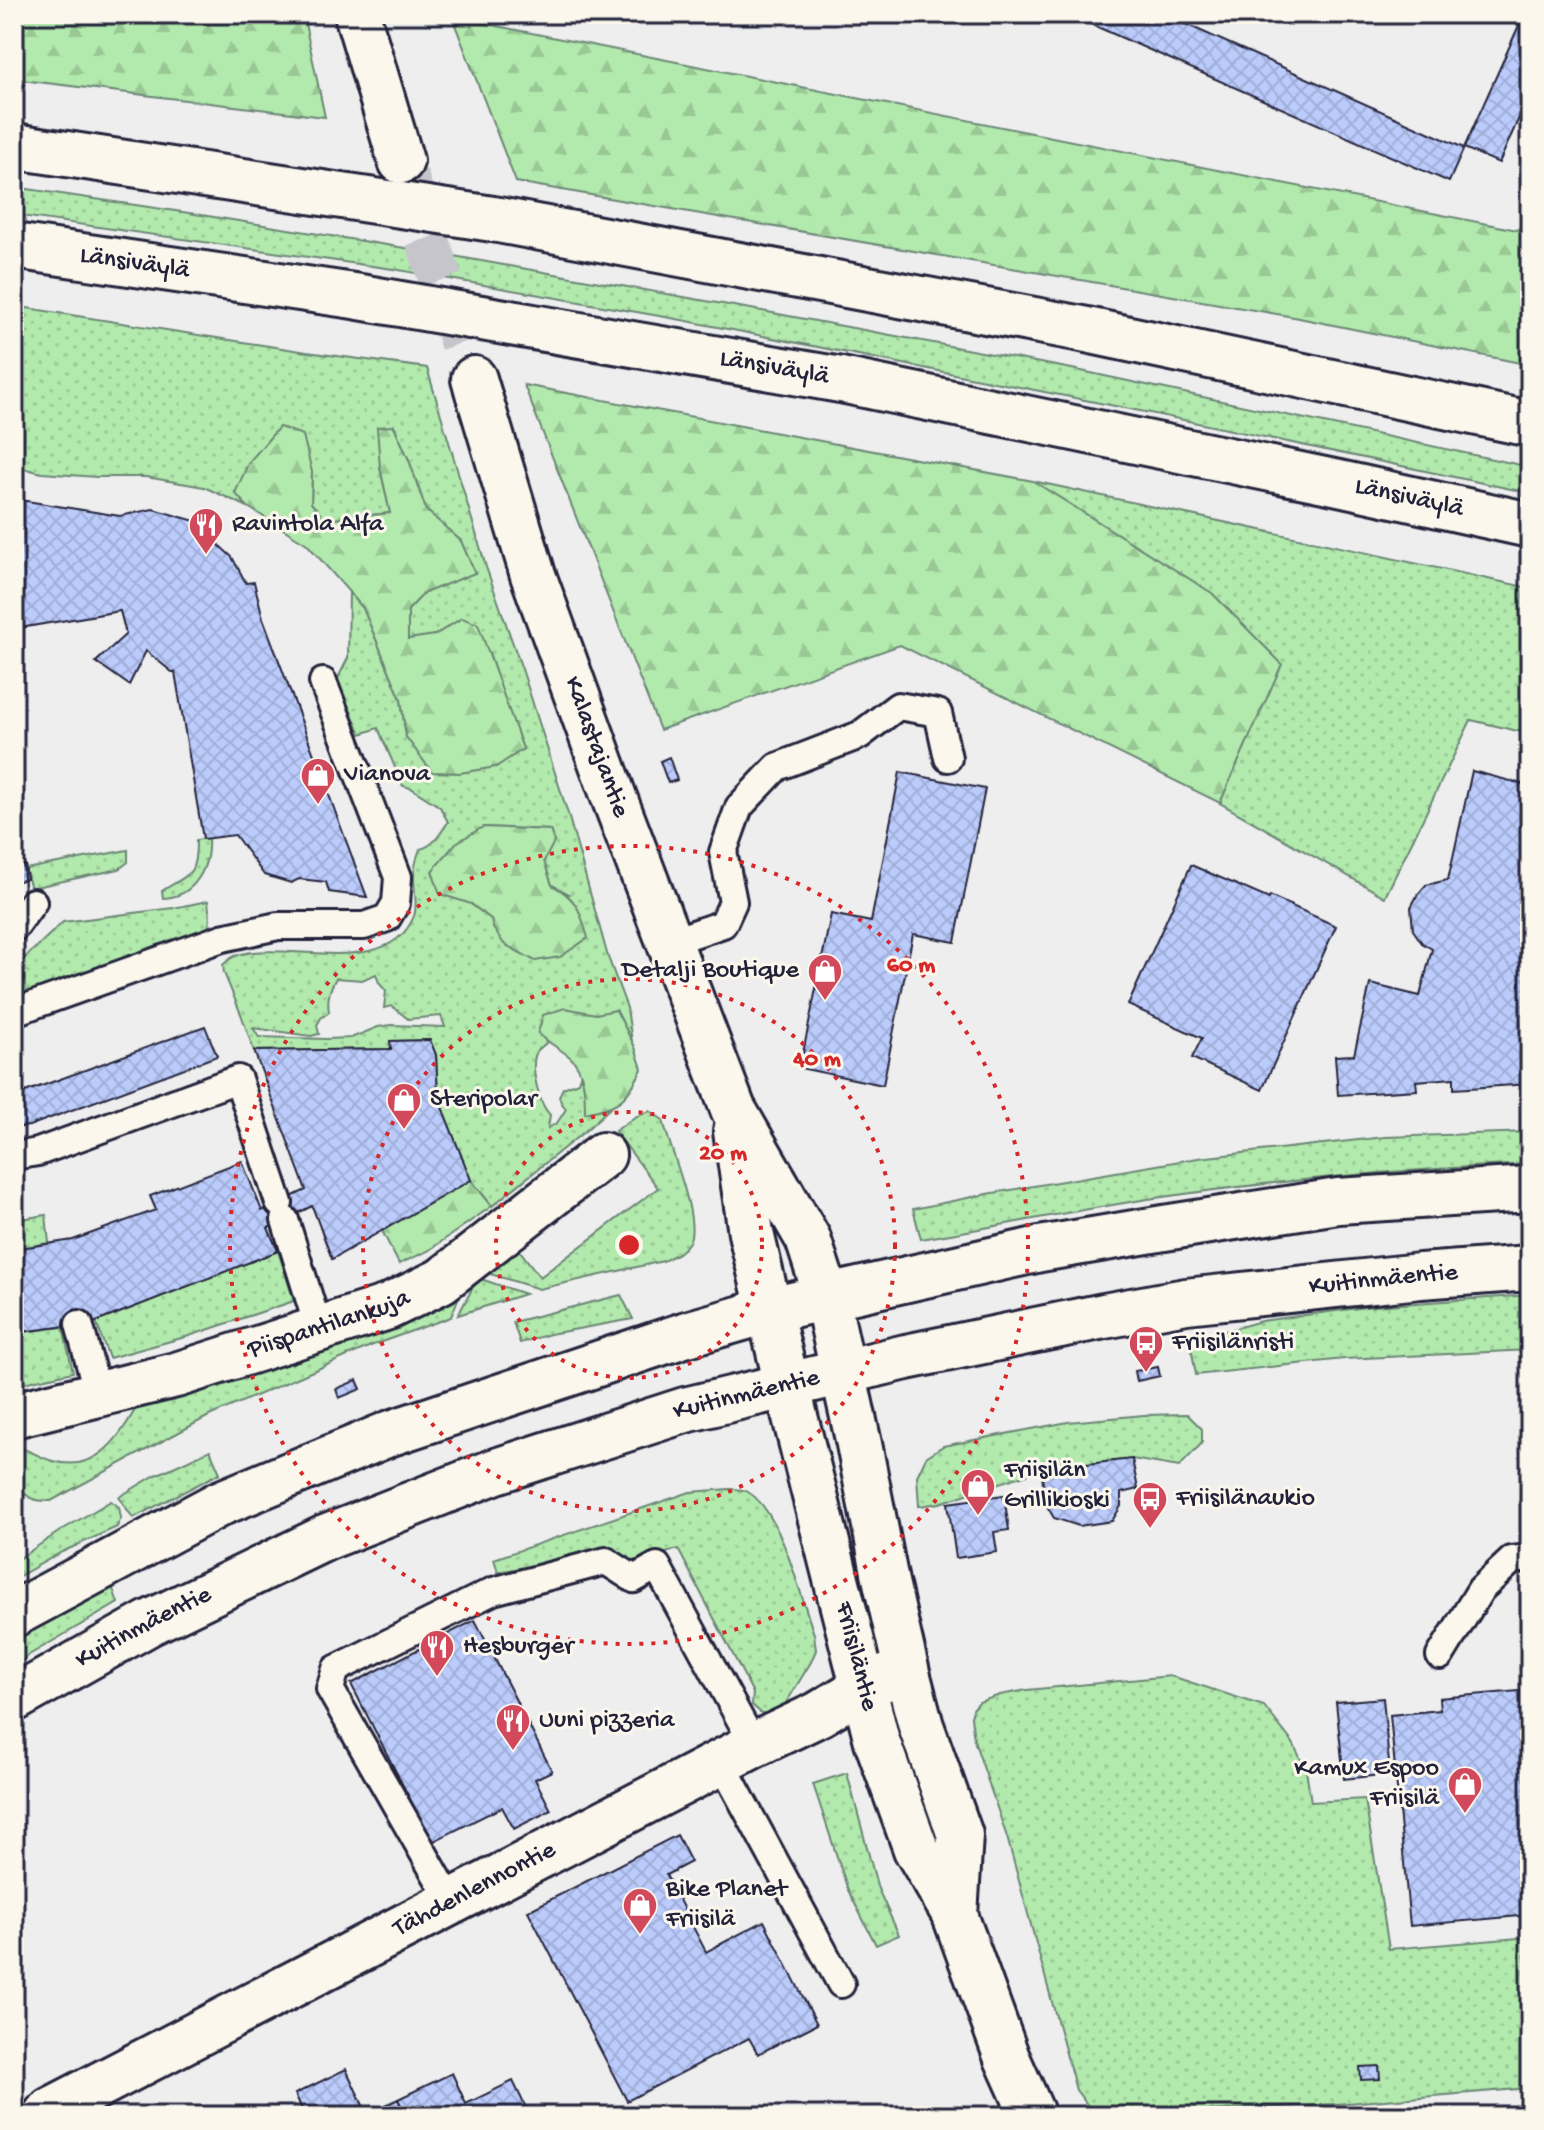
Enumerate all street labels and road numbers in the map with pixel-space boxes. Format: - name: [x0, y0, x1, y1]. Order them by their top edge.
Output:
- street label: Länsiväylä: [78, 240, 193, 287]
- street label: Länsiväylä: [717, 344, 833, 393]
- street label: Länsiväylä: [1352, 471, 1468, 526]
- street label: Kalastajantie: [556, 673, 636, 823]
- street label: Kuitinmäentie: [1308, 1258, 1459, 1303]
- street label: Piispantilankuja: [243, 1282, 417, 1367]
- street label: Kuitinmäentie: [670, 1363, 823, 1428]
- street label: Kuitinmäentie: [70, 1579, 217, 1676]
- street label: Friisiläntie: [827, 1598, 884, 1715]
- street label: Tähdenlennontie: [387, 1835, 562, 1946]

